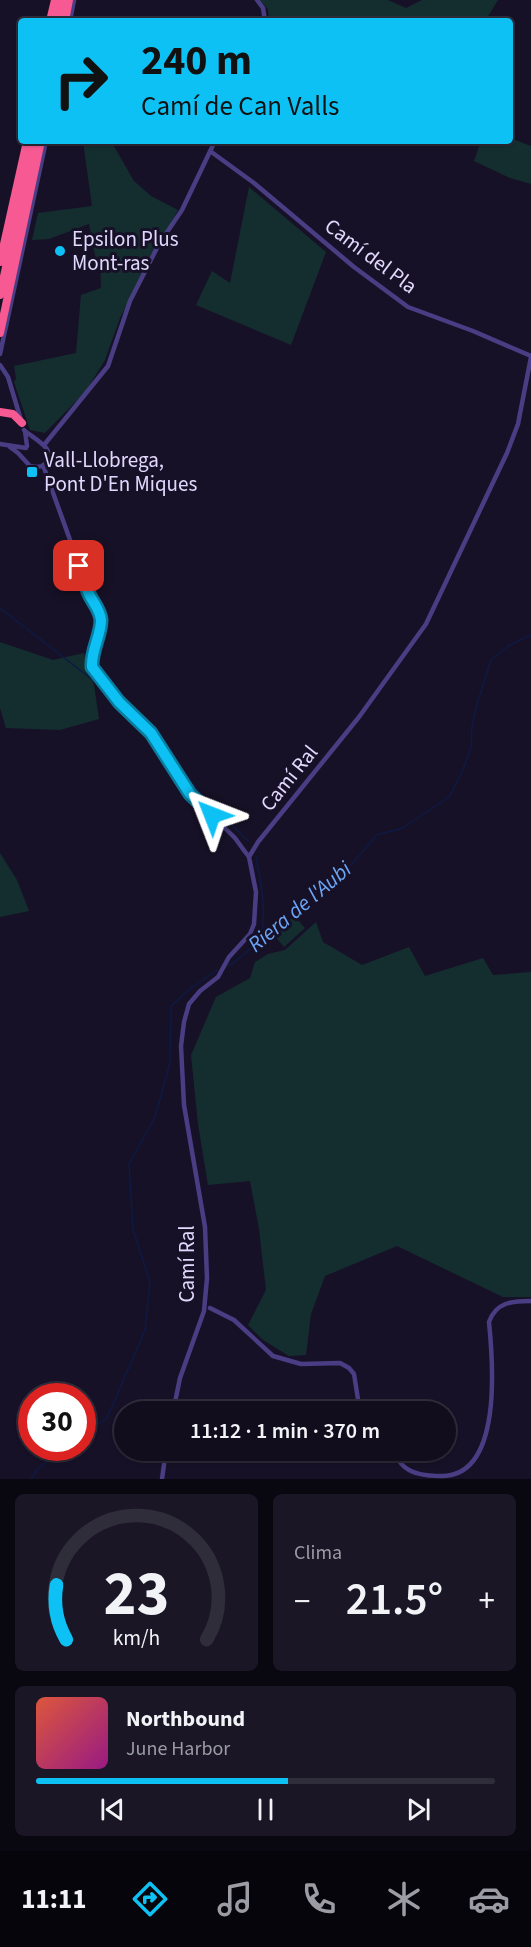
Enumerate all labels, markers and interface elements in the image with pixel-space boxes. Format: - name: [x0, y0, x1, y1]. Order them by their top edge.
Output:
- text: 240 m: [141, 31, 252, 91]
- icon: right: [42, 42, 120, 120]
- text: Camí de Can Valls: [141, 87, 339, 126]
- street label: Camí del Pla: [319, 211, 423, 301]
- place label: Epsilon Plus Mont-ras: [72, 224, 179, 278]
- marker: Epsilon Plus Mont-ras: [53, 244, 67, 258]
- place label: Vall-Llobrega, Pont D'En Miques: [44, 445, 197, 499]
- marker: Vall-Llobrega, Pont D'En Miques: [25, 465, 39, 479]
- pin: [53, 540, 104, 591]
- icon: arrive: [62, 549, 95, 582]
- street label: Camí Ral: [253, 739, 325, 817]
- position arrow: [180, 783, 244, 847]
- water label: Riera de l'Aubi: [241, 853, 359, 960]
- street label: Camí Ral: [172, 1225, 202, 1303]
- speed limit sign: 30: [18, 1383, 96, 1461]
- text: 11:12 · 1 min · 370 m: [190, 1415, 380, 1447]
- text: Clima: [294, 1539, 342, 1567]
- text: 23: [104, 1550, 169, 1639]
- text: 21.5°: [346, 1568, 443, 1632]
- text: −: [294, 1578, 310, 1625]
- text: +: [479, 1578, 495, 1625]
- text: km/h: [113, 1623, 160, 1654]
- text: Northbound: [126, 1703, 245, 1735]
- text: June Harbor: [126, 1735, 230, 1763]
- icon: previous: [96, 1793, 129, 1826]
- icon: pause: [249, 1793, 282, 1826]
- icon: next: [402, 1793, 435, 1826]
- icon: directions: [129, 1878, 171, 1920]
- icon: music: [214, 1878, 256, 1920]
- icon: phone: [298, 1878, 340, 1920]
- icon: climate: [383, 1878, 425, 1920]
- icon: car: [468, 1878, 510, 1920]
- text: 11:11: [21, 1880, 86, 1919]

